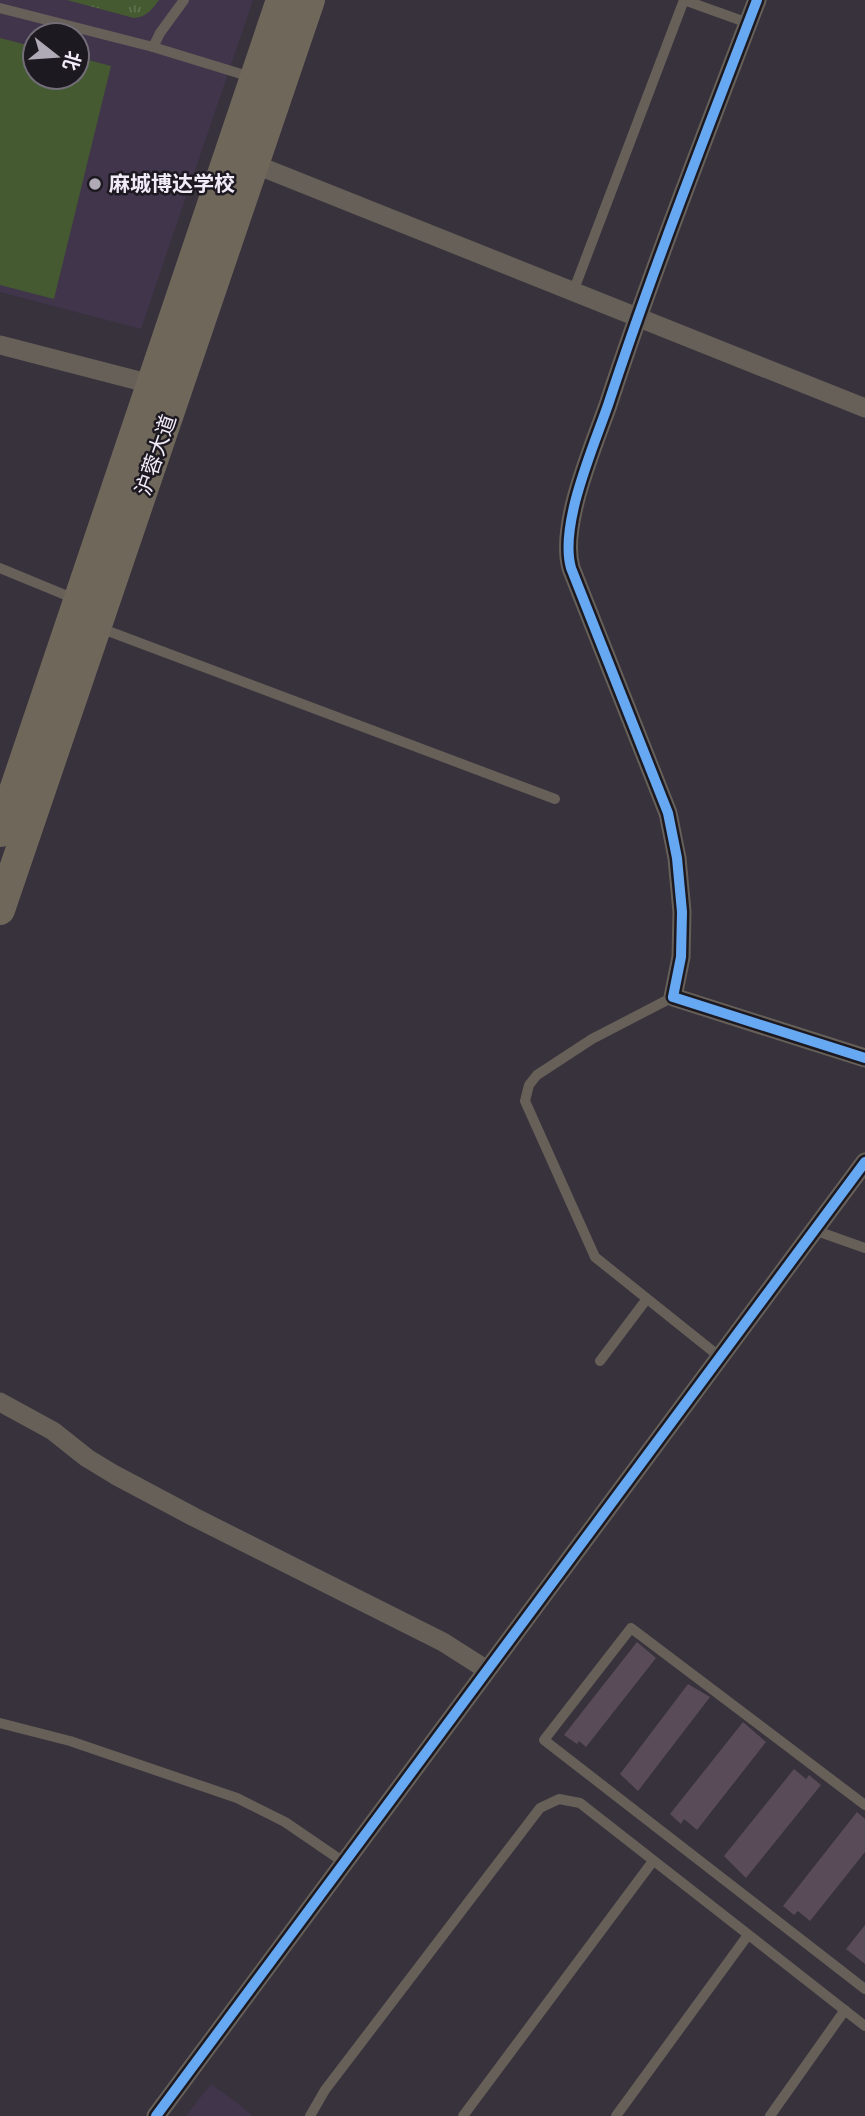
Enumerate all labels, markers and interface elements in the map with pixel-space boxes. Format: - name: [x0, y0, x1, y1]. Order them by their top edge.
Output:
- north arrow: [21, 21, 91, 91]
- text: 北: [57, 48, 87, 74]
- place label: 麻城博达学校: [109, 169, 235, 198]
- marker: 麻城博达学校: [87, 176, 103, 192]
- street label: 沪蓉大道: [128, 410, 183, 499]

